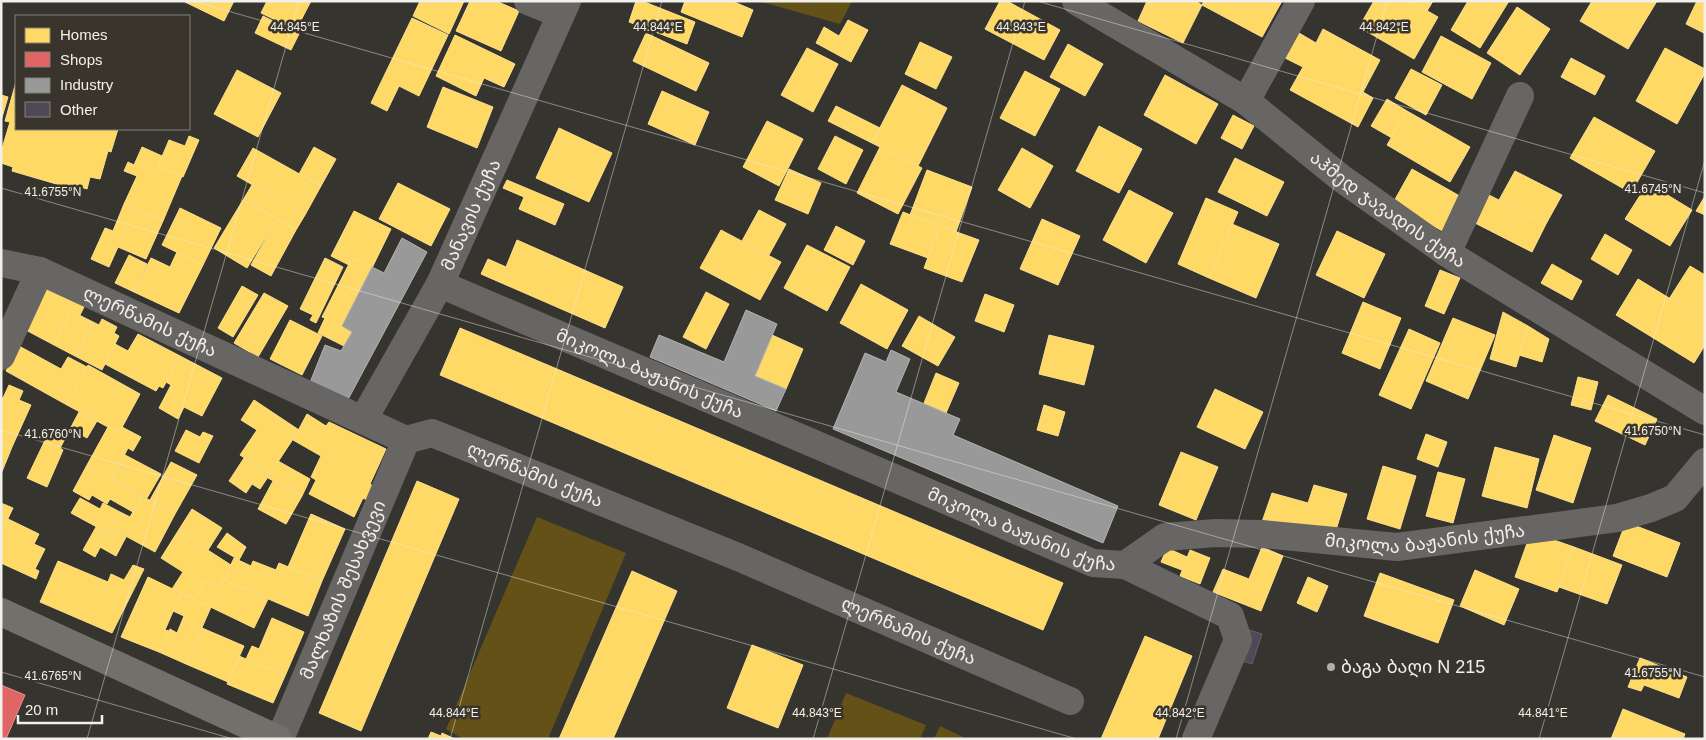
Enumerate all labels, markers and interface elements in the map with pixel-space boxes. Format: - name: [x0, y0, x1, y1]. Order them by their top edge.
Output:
- legend: [15, 15, 190, 130]
- text: 44.845°E: [270, 20, 320, 34]
- text: 44.844°E: [633, 20, 683, 34]
- text: 44.843°E: [996, 20, 1046, 34]
- text: 44.842°E: [1359, 20, 1409, 34]
- text: Homes: [60, 26, 108, 43]
- text: Shops: [60, 51, 103, 68]
- text: Industry: [60, 76, 114, 93]
- text: Other: [60, 101, 98, 118]
- street label: აჰმედ ჯავადის ქუჩა: [1306, 147, 1469, 272]
- street label: მანავის ქუჩა: [437, 156, 505, 274]
- text: 41.6745°N: [1625, 182, 1681, 196]
- text: 41.6755°N: [25, 185, 81, 199]
- street label: ლერწამის ქუჩა: [80, 282, 220, 361]
- street label: მიკოლა ბაჟანის ქუჩა: [553, 325, 746, 422]
- text: 41.6750°N: [1625, 424, 1681, 438]
- text: 41.6760°N: [25, 427, 81, 441]
- street label: ლერწამის ქუჩა: [464, 438, 606, 511]
- street label: მიკოლა ბაჟანის ქუჩა: [925, 484, 1116, 574]
- street label: მალხაზის შესახვევი: [296, 497, 389, 682]
- street label: მიკოლა ბაჟანის ქუჩა: [1324, 520, 1526, 557]
- street label: ლერწამის ქუჩა: [838, 593, 979, 669]
- place label: ბაგა ბაღი N 215: [1341, 657, 1485, 678]
- marker: ბაგა ბაღი N 215: [1325, 661, 1337, 673]
- text: 41.6755°N: [1625, 666, 1681, 680]
- text: 41.6765°N: [25, 669, 81, 683]
- scale bar: [18, 692, 101, 724]
- text: 20 m: [25, 701, 58, 718]
- text: 44.844°E: [429, 706, 479, 720]
- text: 44.843°E: [792, 706, 842, 720]
- text: 44.842°E: [1155, 706, 1205, 720]
- text: 44.841°E: [1518, 706, 1568, 720]

